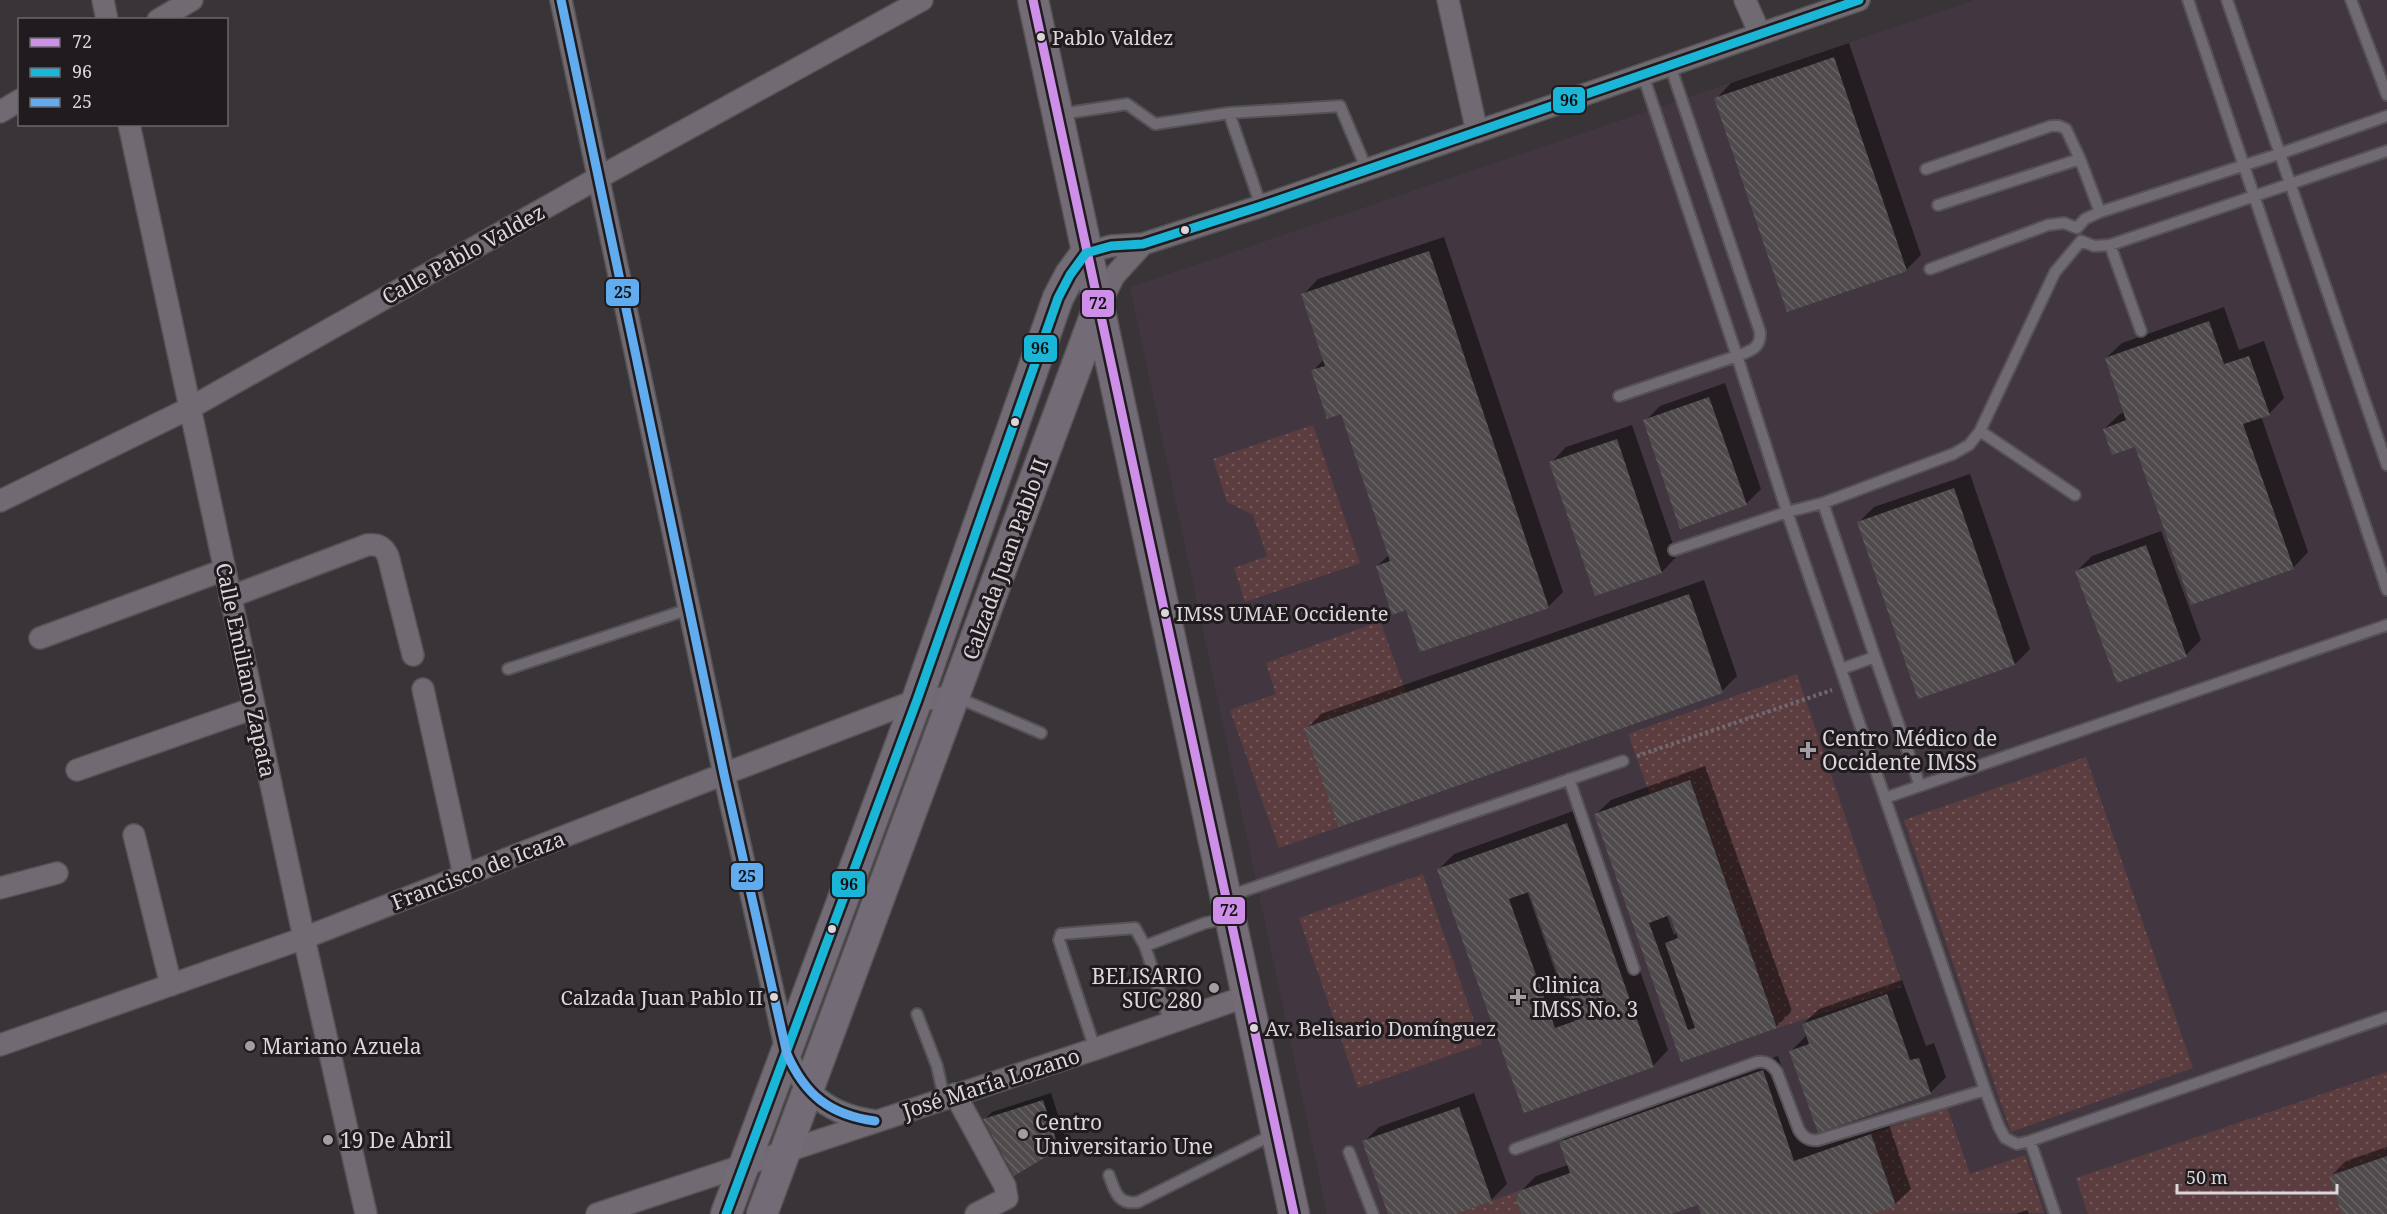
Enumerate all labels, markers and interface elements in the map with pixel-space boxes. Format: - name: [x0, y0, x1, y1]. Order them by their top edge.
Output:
- legend: [18, 18, 228, 126]
- place label: Pablo Valdez: [1052, 24, 1174, 51]
- text: 72: [72, 29, 92, 53]
- marker: Pablo Valdez: [1035, 31, 1047, 43]
- text: 96: [72, 59, 92, 83]
- line badge: 96: [1552, 86, 1586, 114]
- text: 25: [72, 89, 92, 113]
- text: 96: [1560, 89, 1578, 111]
- street label: Calle Pablo Valdez: [377, 198, 549, 310]
- unlabelled marker: [1179, 224, 1191, 236]
- line badge: 25: [605, 278, 640, 307]
- text: 25: [614, 281, 632, 303]
- line badge: 72: [1081, 289, 1115, 318]
- text: 72: [1089, 292, 1107, 314]
- line badge: 96: [1023, 334, 1058, 363]
- text: 96: [1031, 337, 1049, 359]
- unlabelled marker: [1009, 416, 1021, 428]
- street label: Calzada Juan Pablo II: [955, 454, 1055, 664]
- street label: Calle Emiliano Zapata: [210, 560, 282, 780]
- place label: IMSS UMAE Occidente: [1176, 600, 1388, 627]
- marker: IMSS UMAE Occidente: [1159, 607, 1171, 619]
- place label: Centro Médico de Occidente IMSS: [1822, 724, 1997, 776]
- marker: Centro Médico de Occidente IMSS: [1799, 741, 1817, 759]
- street label: Francisco de Icaza: [387, 824, 569, 916]
- line badge: 25: [730, 862, 764, 891]
- text: 25: [738, 865, 756, 887]
- line badge: 96: [831, 870, 866, 898]
- text: 96: [840, 873, 858, 895]
- line badge: 72: [1212, 896, 1246, 925]
- text: 72: [1220, 899, 1238, 921]
- unlabelled marker: [826, 923, 838, 935]
- place label: BELISARIO SUC 280: [1092, 962, 1202, 1014]
- place label: Clinica IMSS No. 3: [1532, 971, 1638, 1023]
- marker: BELISARIO SUC 280: [1207, 981, 1221, 995]
- place label: Calzada Juan Pablo II: [561, 984, 763, 1011]
- marker: Clinica IMSS No. 3: [1509, 988, 1527, 1006]
- marker: Calzada Juan Pablo II: [768, 991, 780, 1003]
- place label: Av. Belisario Domínguez: [1265, 1015, 1496, 1042]
- marker: Av. Belisario Domínguez: [1248, 1022, 1260, 1034]
- place label: Mariano Azuela: [262, 1032, 422, 1060]
- marker: Mariano Azuela: [243, 1039, 257, 1053]
- street label: José María Lozano: [898, 1041, 1083, 1125]
- place label: Centro Universitario Une: [1035, 1108, 1213, 1160]
- place label: 19 De Abril: [340, 1126, 452, 1154]
- marker: Centro Universitario Une: [1016, 1127, 1030, 1141]
- marker: 19 De Abril: [321, 1133, 335, 1147]
- scale bar: [2177, 1157, 2338, 1195]
- text: 50 m: [2186, 1165, 2228, 1189]

